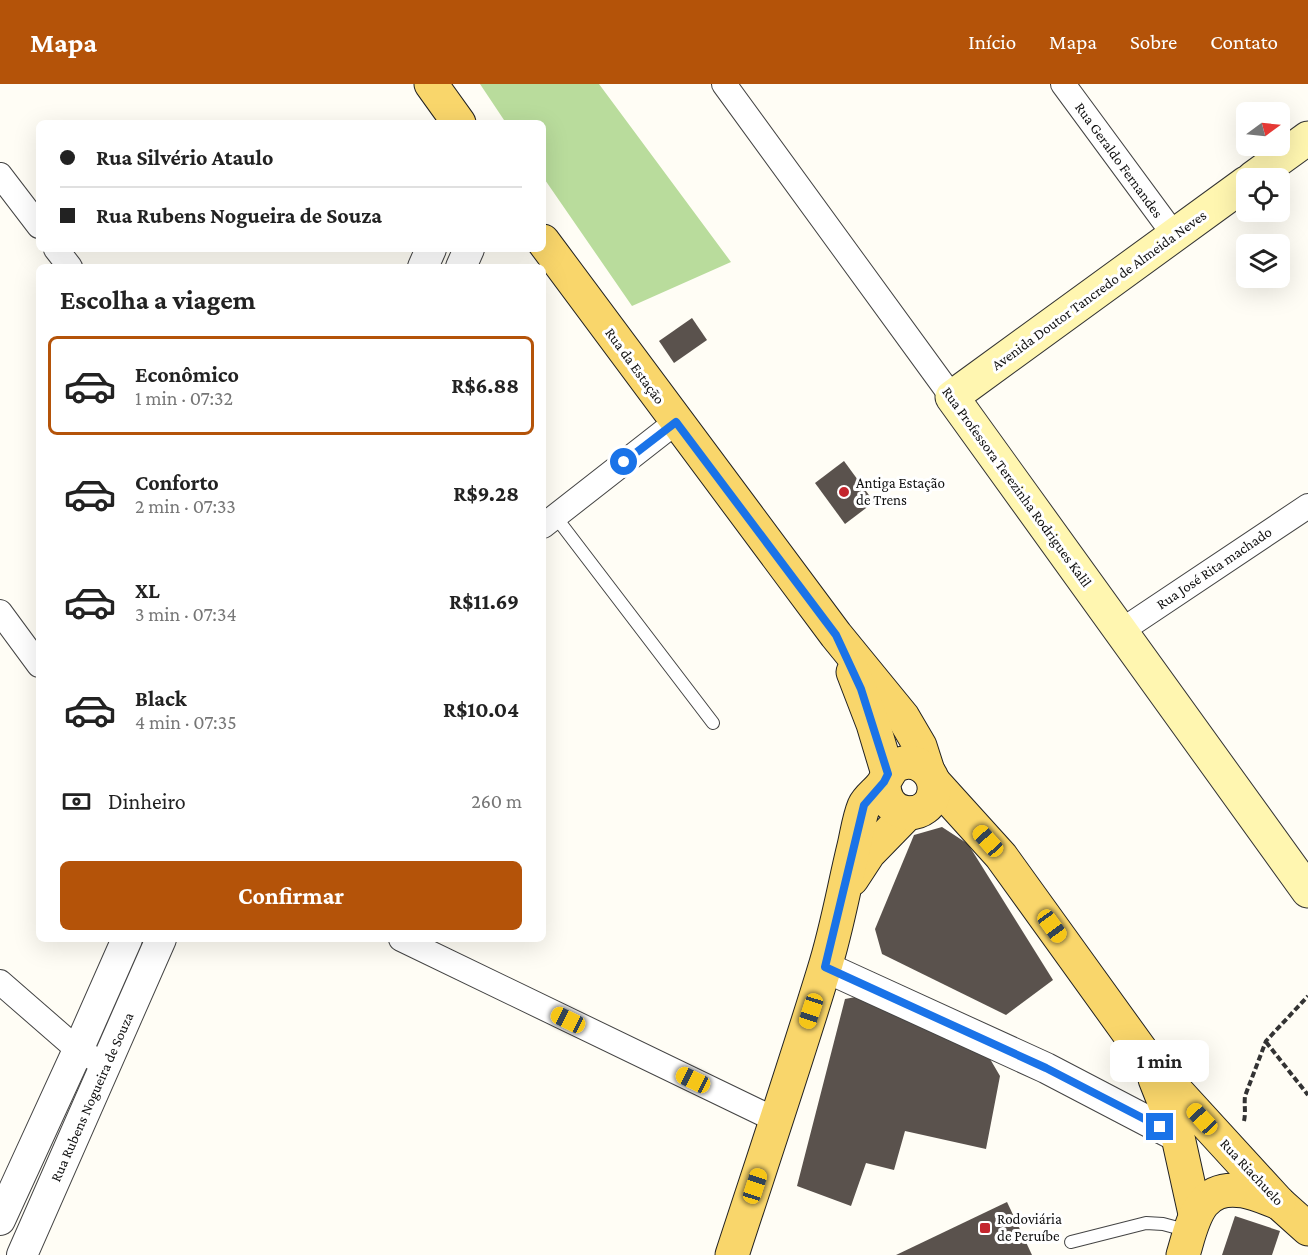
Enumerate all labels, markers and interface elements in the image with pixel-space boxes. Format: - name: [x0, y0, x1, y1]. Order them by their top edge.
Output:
- text: Mapa: [30, 27, 97, 58]
- text: Início: [968, 30, 1016, 54]
- text: Mapa: [1049, 30, 1097, 54]
- text: Sobre: [1130, 30, 1177, 54]
- text: Contato: [1210, 30, 1278, 54]
- street label: Rua Geraldo Fernandes: [1072, 99, 1166, 221]
- north arrow: [1236, 102, 1290, 156]
- map controls: [1236, 102, 1290, 288]
- text: Rua Silvério Ataulo: [96, 145, 273, 170]
- button: locate: [1236, 168, 1290, 222]
- text: Rua Rubens Nogueira de Souza: [96, 203, 382, 228]
- street label: Avenida Doutor Tancredo de Almeida Neves: [989, 207, 1209, 373]
- button: layers: [1236, 234, 1290, 288]
- text: Escolha a viagem: [60, 285, 256, 315]
- street label: Rua da Estação: [601, 325, 668, 408]
- icon: car: [63, 359, 117, 413]
- text: Econômico: [135, 362, 239, 387]
- text: R$6.88: [451, 373, 519, 398]
- street label: Rua Professora Terezinha Rodrigues Kalil: [938, 384, 1095, 591]
- text: 1 min · 07:32: [135, 387, 233, 409]
- route start: [610, 448, 637, 475]
- icon: car: [63, 467, 117, 521]
- text: Conforto: [135, 470, 219, 495]
- place label: Antiga Estação de Trens: [856, 475, 945, 508]
- text: R$9.28: [453, 481, 519, 506]
- marker: Antiga Estação de Trens: [837, 485, 851, 499]
- text: 2 min · 07:33: [135, 495, 236, 517]
- street label: Rua José Rita machado: [1153, 524, 1275, 613]
- icon: car: [63, 575, 117, 629]
- text: XL: [135, 578, 160, 603]
- text: R$11.69: [449, 589, 519, 614]
- text: 3 min · 07:34: [135, 603, 237, 625]
- icon: car: [63, 683, 117, 737]
- text: Black: [135, 686, 187, 711]
- text: R$10.04: [443, 697, 519, 722]
- text: 4 min · 07:35: [135, 711, 237, 733]
- icon: cash: [60, 785, 93, 818]
- text: Dinheiro: [108, 789, 186, 814]
- text: 260 m: [471, 790, 522, 812]
- car: [969, 822, 1007, 860]
- button: Confirmar: [60, 861, 522, 930]
- car: [1034, 906, 1070, 946]
- car: [797, 991, 825, 1031]
- car: [548, 1004, 588, 1036]
- street label: Rua Rubens Nogueira de Souza: [47, 1010, 138, 1185]
- callout: 1 min: [1110, 1040, 1210, 1082]
- text: 1 min: [1137, 1050, 1182, 1072]
- car: [673, 1064, 713, 1096]
- car: [1183, 1100, 1221, 1138]
- route end: [1146, 1113, 1173, 1140]
- street label: Rua Riachuelo: [1217, 1135, 1287, 1209]
- car: [741, 1166, 769, 1206]
- place label: Rodoviária de Peruíbe: [997, 1211, 1062, 1244]
- marker: Rodoviária de Peruíbe: [978, 1221, 992, 1235]

